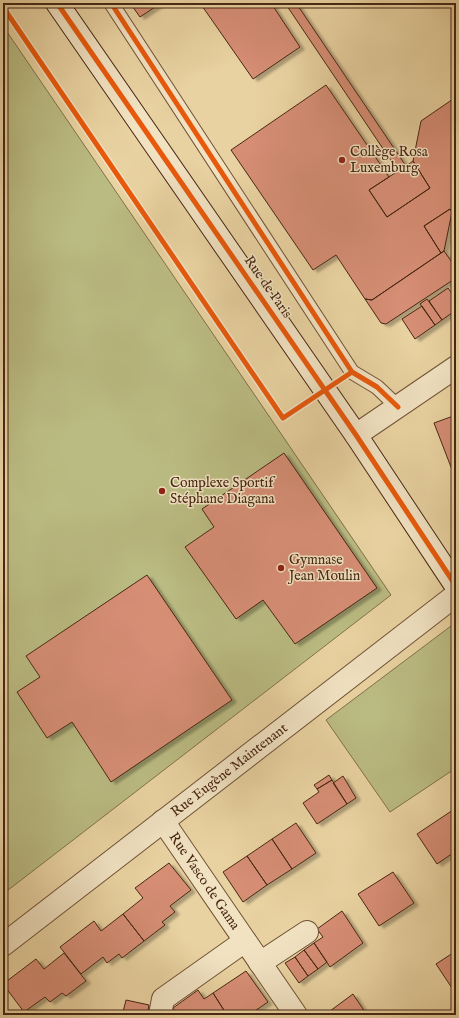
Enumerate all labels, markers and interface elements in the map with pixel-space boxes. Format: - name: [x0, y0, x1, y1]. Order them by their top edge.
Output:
- place label: Collège Rosa Luxemburg: [350, 143, 429, 177]
- marker: Collège Rosa Luxemburg: [337, 155, 347, 165]
- street label: Rue de Paris: [240, 252, 296, 322]
- place label: Complexe Sportif Stéphane Diagana: [170, 474, 276, 508]
- marker: Complexe Sportif Stéphane Diagana: [157, 486, 167, 496]
- place label: Gymnase Jean Moulin: [287, 551, 361, 585]
- marker: Gymnase Jean Moulin: [276, 563, 286, 573]
- street label: Rue Eugène Maintenant: [167, 719, 291, 821]
- street label: Rue Vasco de Gama: [165, 829, 245, 934]

